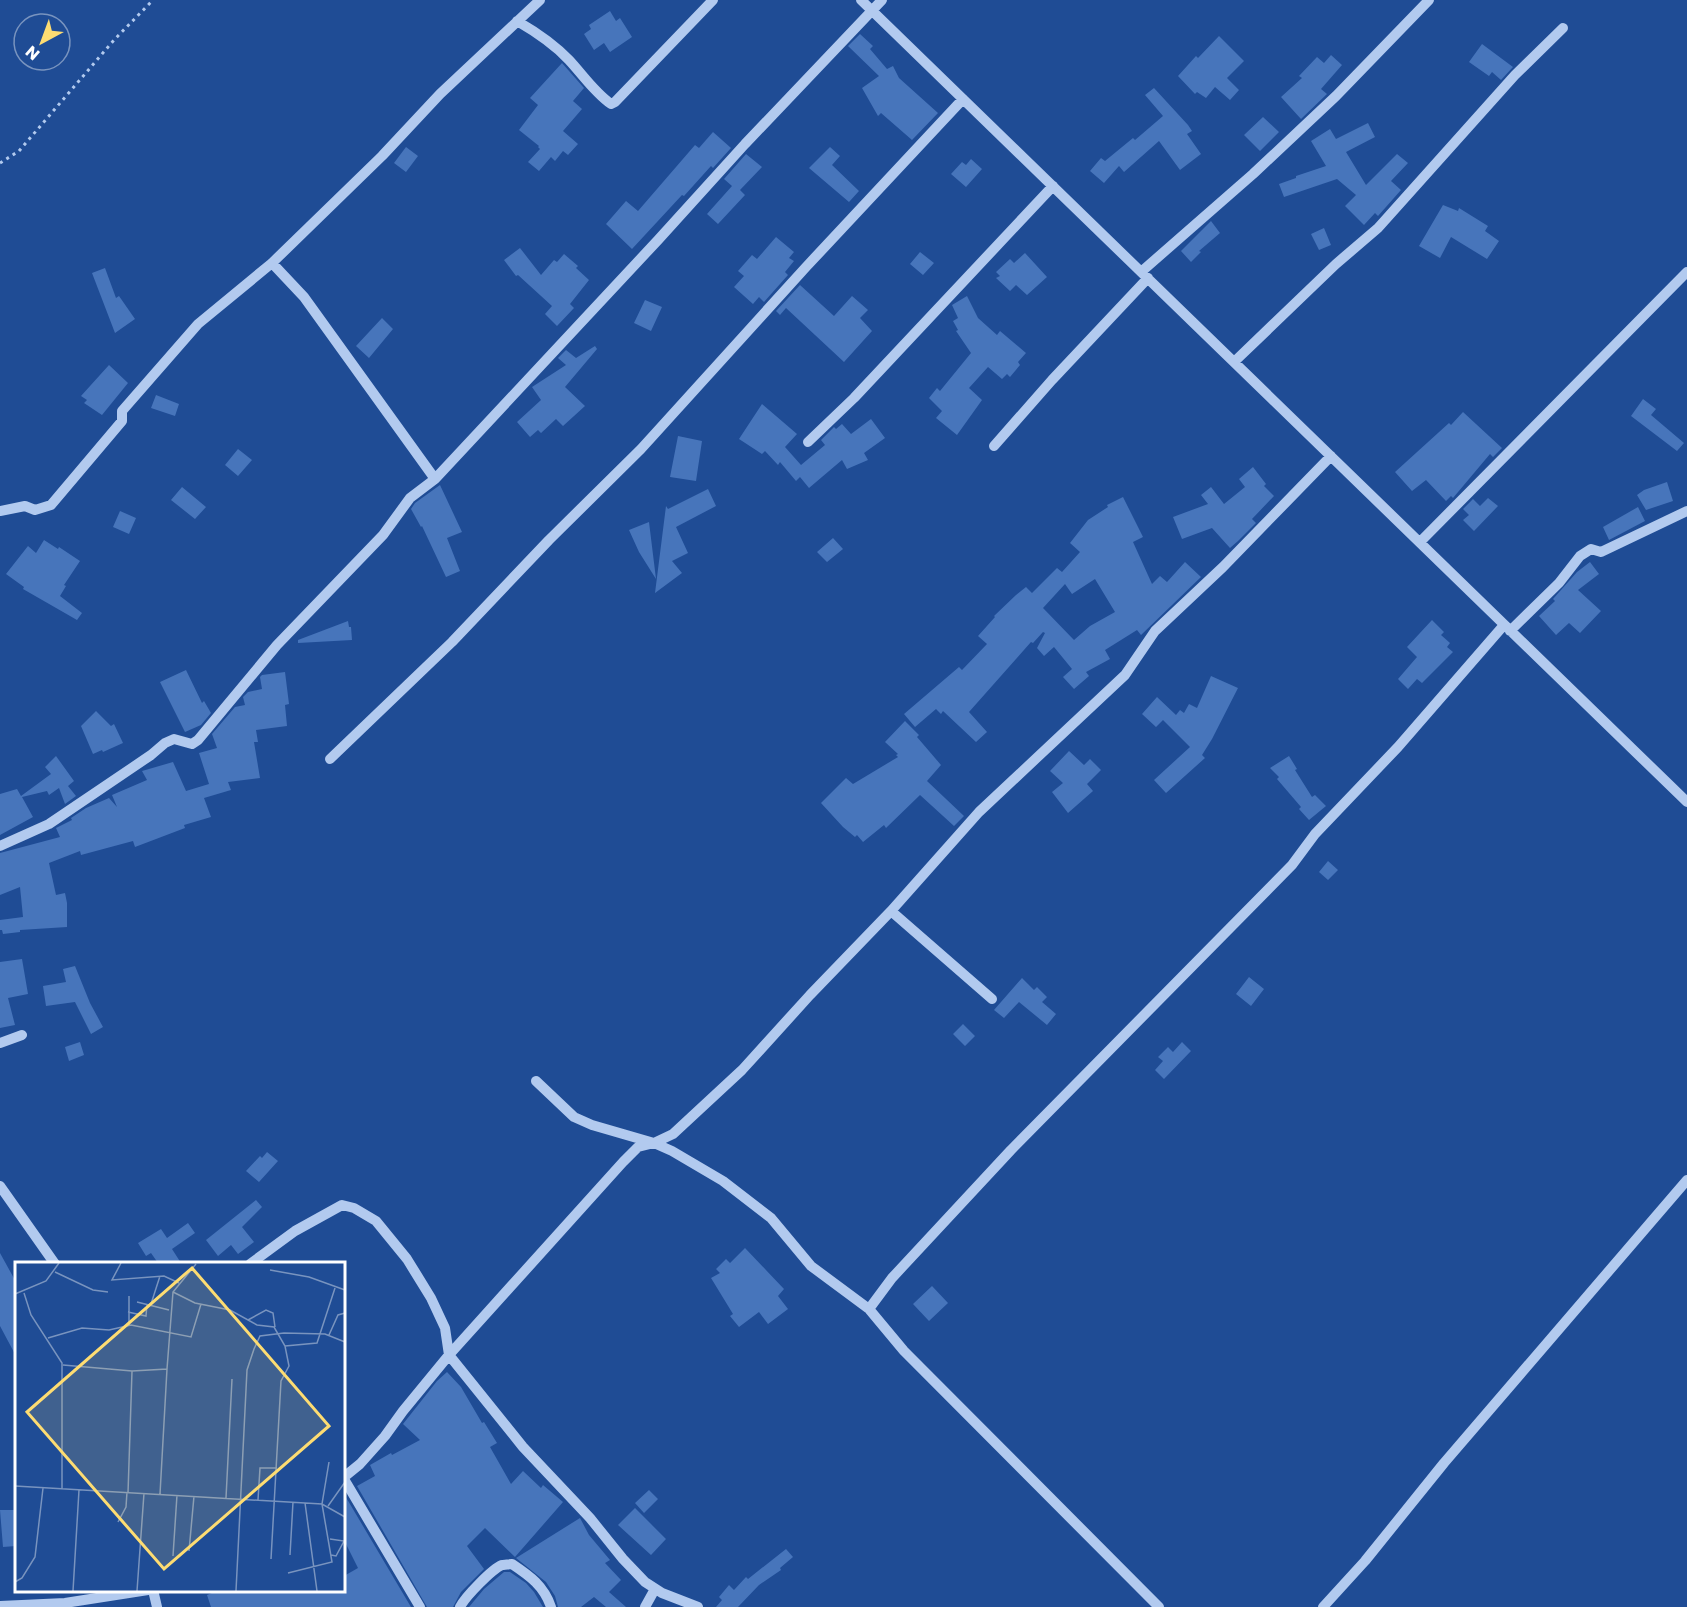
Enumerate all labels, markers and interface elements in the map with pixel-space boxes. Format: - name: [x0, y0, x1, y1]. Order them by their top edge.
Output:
- north arrow: [12, 12, 72, 72]
- text: N: [20, 40, 45, 66]
- inset map: [15, 1262, 345, 1592]

